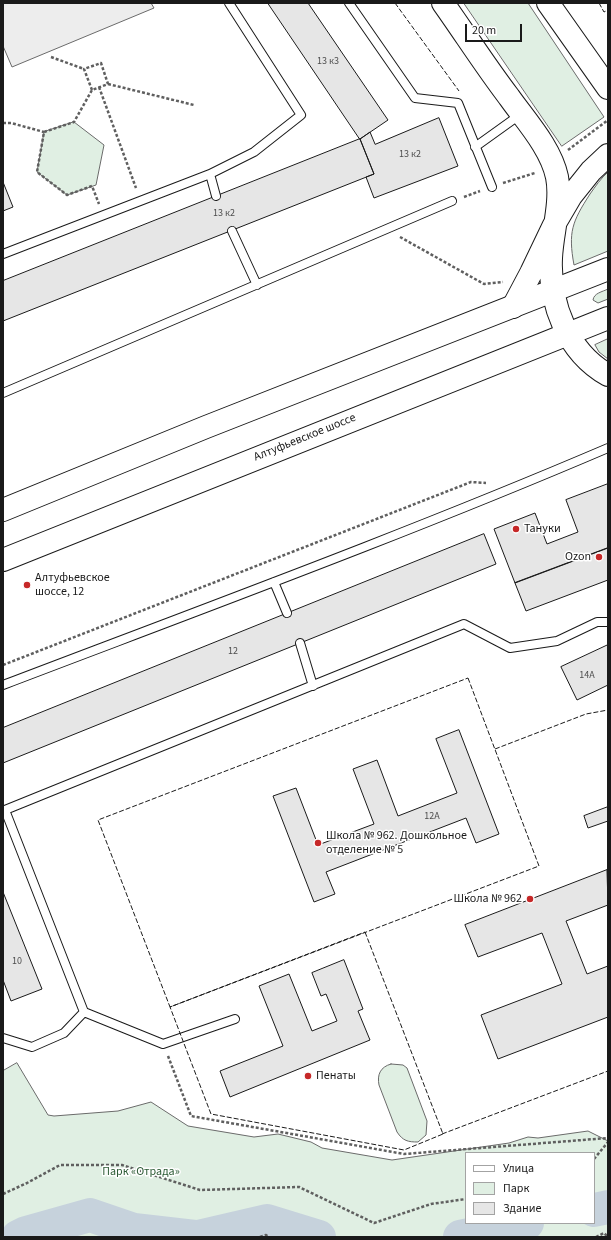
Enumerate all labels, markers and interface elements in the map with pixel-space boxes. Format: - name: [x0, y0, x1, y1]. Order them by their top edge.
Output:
- scale bar: [467, 16, 524, 42]
- text: 20 m: [472, 22, 496, 39]
- house number: 13 к3: [317, 56, 339, 68]
- house number: 13 к2: [399, 149, 421, 161]
- house number: 13 к2: [213, 208, 235, 220]
- street label: Алтуфьевское шоссе: [252, 411, 358, 465]
- place label: Тануки: [524, 522, 561, 536]
- marker: Тануки: [511, 524, 521, 534]
- place label: Ozon: [565, 550, 591, 564]
- marker: Ozon: [594, 552, 604, 562]
- place label: Алтуфьевское шоссе, 12: [35, 571, 110, 599]
- marker: Алтуфьевское шоссе, 12: [22, 580, 32, 590]
- house number: 12: [228, 646, 238, 658]
- house number: 14А: [579, 670, 595, 682]
- house number: 12А: [424, 811, 440, 823]
- place label: Школа № 962. Дошкольное отделение № 5: [326, 829, 467, 857]
- marker: Школа № 962. Дошкольное отделение № 5: [313, 838, 323, 848]
- place label: Школа № 962: [453, 892, 522, 906]
- marker: Школа № 962: [525, 894, 535, 904]
- house number: 10: [12, 956, 22, 968]
- place label: Пенаты: [316, 1069, 356, 1083]
- marker: Пенаты: [303, 1071, 313, 1081]
- legend: [465, 1152, 595, 1224]
- text: Улица: [503, 1160, 534, 1177]
- park label: Парк «Отрада»: [102, 1165, 180, 1179]
- text: Парк: [503, 1180, 529, 1197]
- text: Здание: [503, 1200, 542, 1217]

